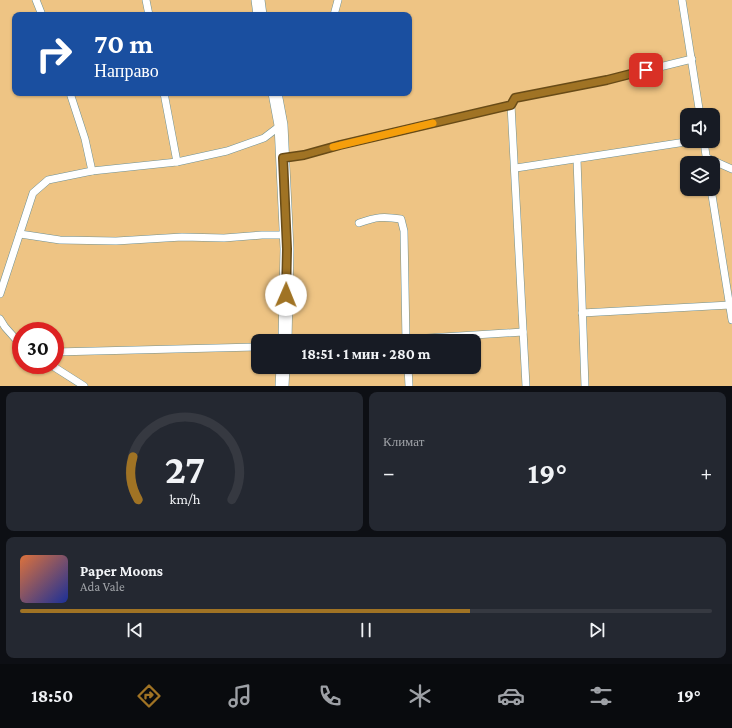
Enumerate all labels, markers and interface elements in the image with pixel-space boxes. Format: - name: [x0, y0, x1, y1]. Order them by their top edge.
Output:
- icon: right: [28, 28, 80, 80]
- text: 70 m: [94, 28, 153, 59]
- pin: [629, 53, 663, 87]
- icon: arrive: [635, 59, 657, 81]
- text: Направо: [94, 61, 159, 81]
- map controls: [680, 108, 720, 196]
- button: sound: [680, 108, 720, 148]
- button: layers: [680, 156, 720, 196]
- position arrow: [265, 274, 307, 316]
- speed limit sign: 30: [12, 322, 64, 374]
- text: 18:51 · 1 мин · 280 m: [302, 346, 430, 362]
- text: Климат: [383, 434, 424, 449]
- text: 27: [164, 445, 205, 491]
- text: 19°: [528, 456, 567, 489]
- text: −: [383, 460, 395, 485]
- text: +: [700, 460, 712, 485]
- text: km/h: [169, 490, 200, 506]
- text: Paper Moons: [80, 563, 163, 579]
- text: Ada Vale: [80, 579, 125, 594]
- icon: previous: [124, 619, 146, 641]
- icon: pause: [355, 619, 377, 641]
- icon: next: [586, 619, 608, 641]
- icon: directions: [135, 682, 163, 710]
- icon: music: [226, 682, 254, 710]
- icon: phone: [316, 682, 344, 710]
- icon: climate: [406, 682, 434, 710]
- icon: car: [497, 682, 525, 710]
- icon: filters: [587, 682, 615, 710]
- text: 18:50: [31, 686, 73, 706]
- text: 19°: [677, 686, 701, 706]

